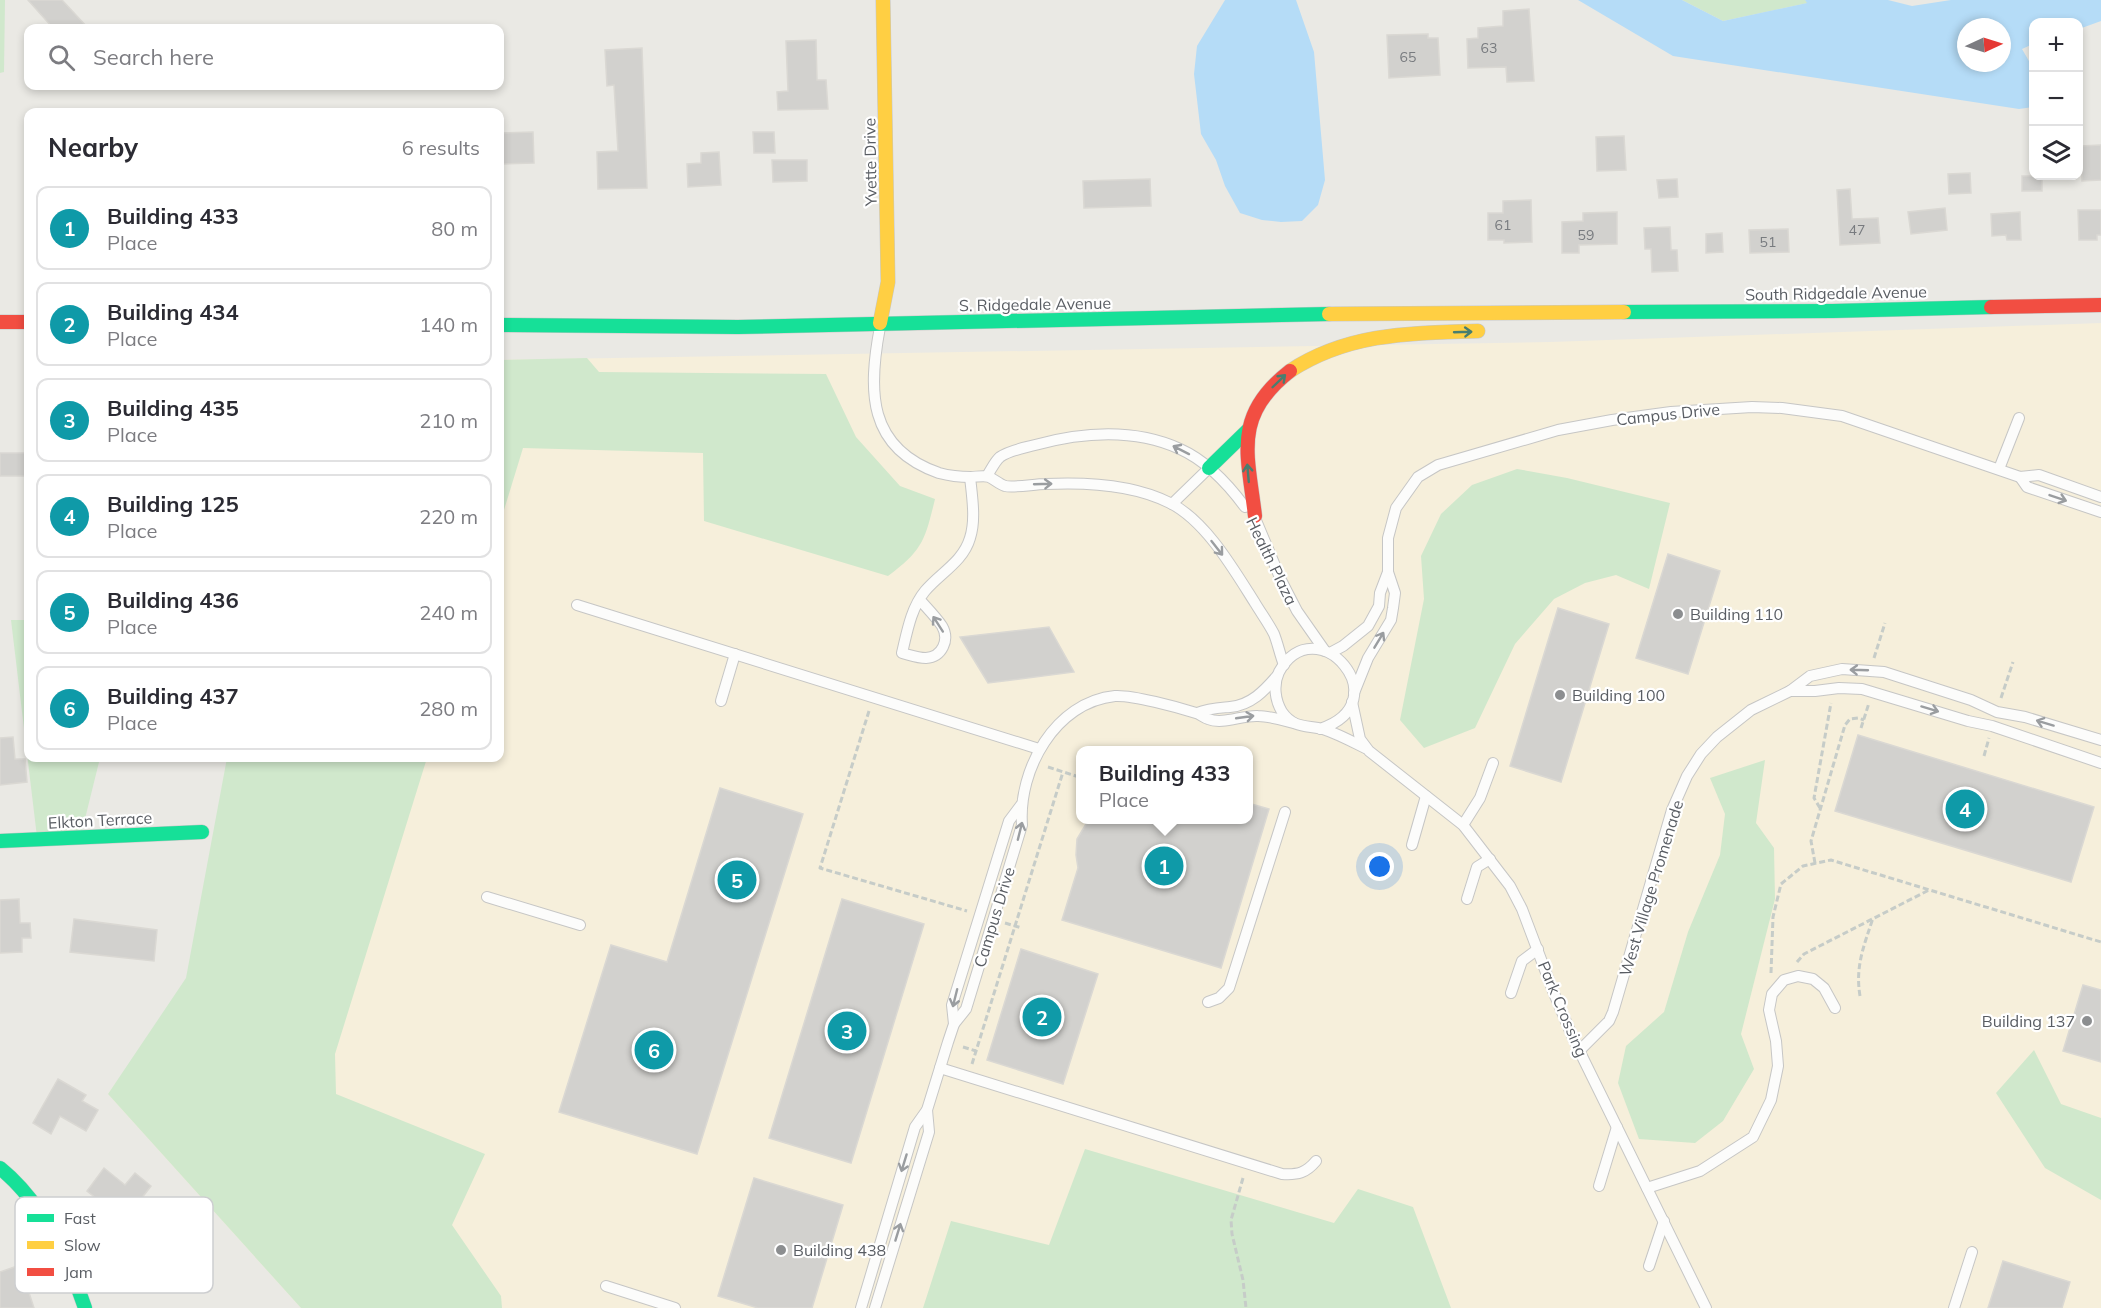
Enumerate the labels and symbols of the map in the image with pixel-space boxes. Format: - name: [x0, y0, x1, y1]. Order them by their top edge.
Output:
- north arrow: [1957, 18, 2011, 72]
- house number: 63: [1481, 39, 1497, 57]
- house number: 65: [1400, 48, 1416, 66]
- street label: Yvette Drive: [859, 118, 881, 207]
- house number: 61: [1495, 216, 1511, 234]
- house number: 47: [1849, 221, 1865, 239]
- house number: 59: [1578, 226, 1594, 244]
- house number: 51: [1760, 233, 1776, 251]
- street label: South Ridgedale Avenue: [1745, 281, 1927, 305]
- street label: S. Ridgedale Avenue: [959, 293, 1111, 315]
- one-way arrow: [1452, 326, 1472, 338]
- one-way arrow: [1272, 374, 1287, 388]
- street label: Campus Drive: [1615, 399, 1721, 429]
- one-way arrow: [1172, 444, 1190, 455]
- one-way arrow: [1242, 464, 1253, 484]
- one-way arrow: [1033, 478, 1053, 489]
- one-way arrow: [2048, 493, 2067, 504]
- street label: Health Plaza: [1242, 514, 1302, 608]
- one-way arrow: [1211, 539, 1223, 555]
- place label: Building 110: [1690, 604, 1783, 624]
- marker: Building 110: [1671, 607, 1685, 621]
- one-way arrow: [932, 616, 944, 632]
- one-way arrow: [1373, 632, 1385, 649]
- one-way arrow: [1849, 664, 1869, 675]
- place label: Building 100: [1572, 685, 1665, 705]
- marker: Building 100: [1553, 688, 1567, 702]
- one-way arrow: [1920, 704, 1939, 715]
- one-way arrow: [1235, 712, 1254, 723]
- one-way arrow: [2036, 717, 2055, 728]
- pin: 4: [1946, 786, 1984, 832]
- street label: West Village Promenade: [1615, 798, 1687, 978]
- street label: Elkton Terrace: [47, 807, 153, 833]
- one-way arrow: [1014, 822, 1026, 841]
- pin: 1: [1144, 844, 1184, 888]
- your location: [1365, 852, 1394, 881]
- pin: 5: [718, 858, 756, 902]
- street label: Campus Drive: [969, 864, 1019, 970]
- street label: Park Crossing: [1534, 958, 1592, 1060]
- one-way arrow: [949, 988, 961, 1007]
- pin: 2: [1022, 994, 1062, 1040]
- pin: 3: [828, 1008, 866, 1054]
- place label: Building 137: [1982, 1011, 2075, 1031]
- marker: Building 137: [2080, 1014, 2094, 1028]
- pin: 6: [634, 1028, 674, 1072]
- one-way arrow: [898, 1153, 909, 1172]
- legend: [15, 1197, 213, 1293]
- text: Fast: [64, 1208, 96, 1228]
- one-way arrow: [893, 1223, 904, 1242]
- text: Slow: [64, 1235, 101, 1255]
- place label: Building 438: [793, 1240, 886, 1260]
- marker: Building 438: [774, 1243, 788, 1257]
- text: Jam: [64, 1262, 93, 1282]

